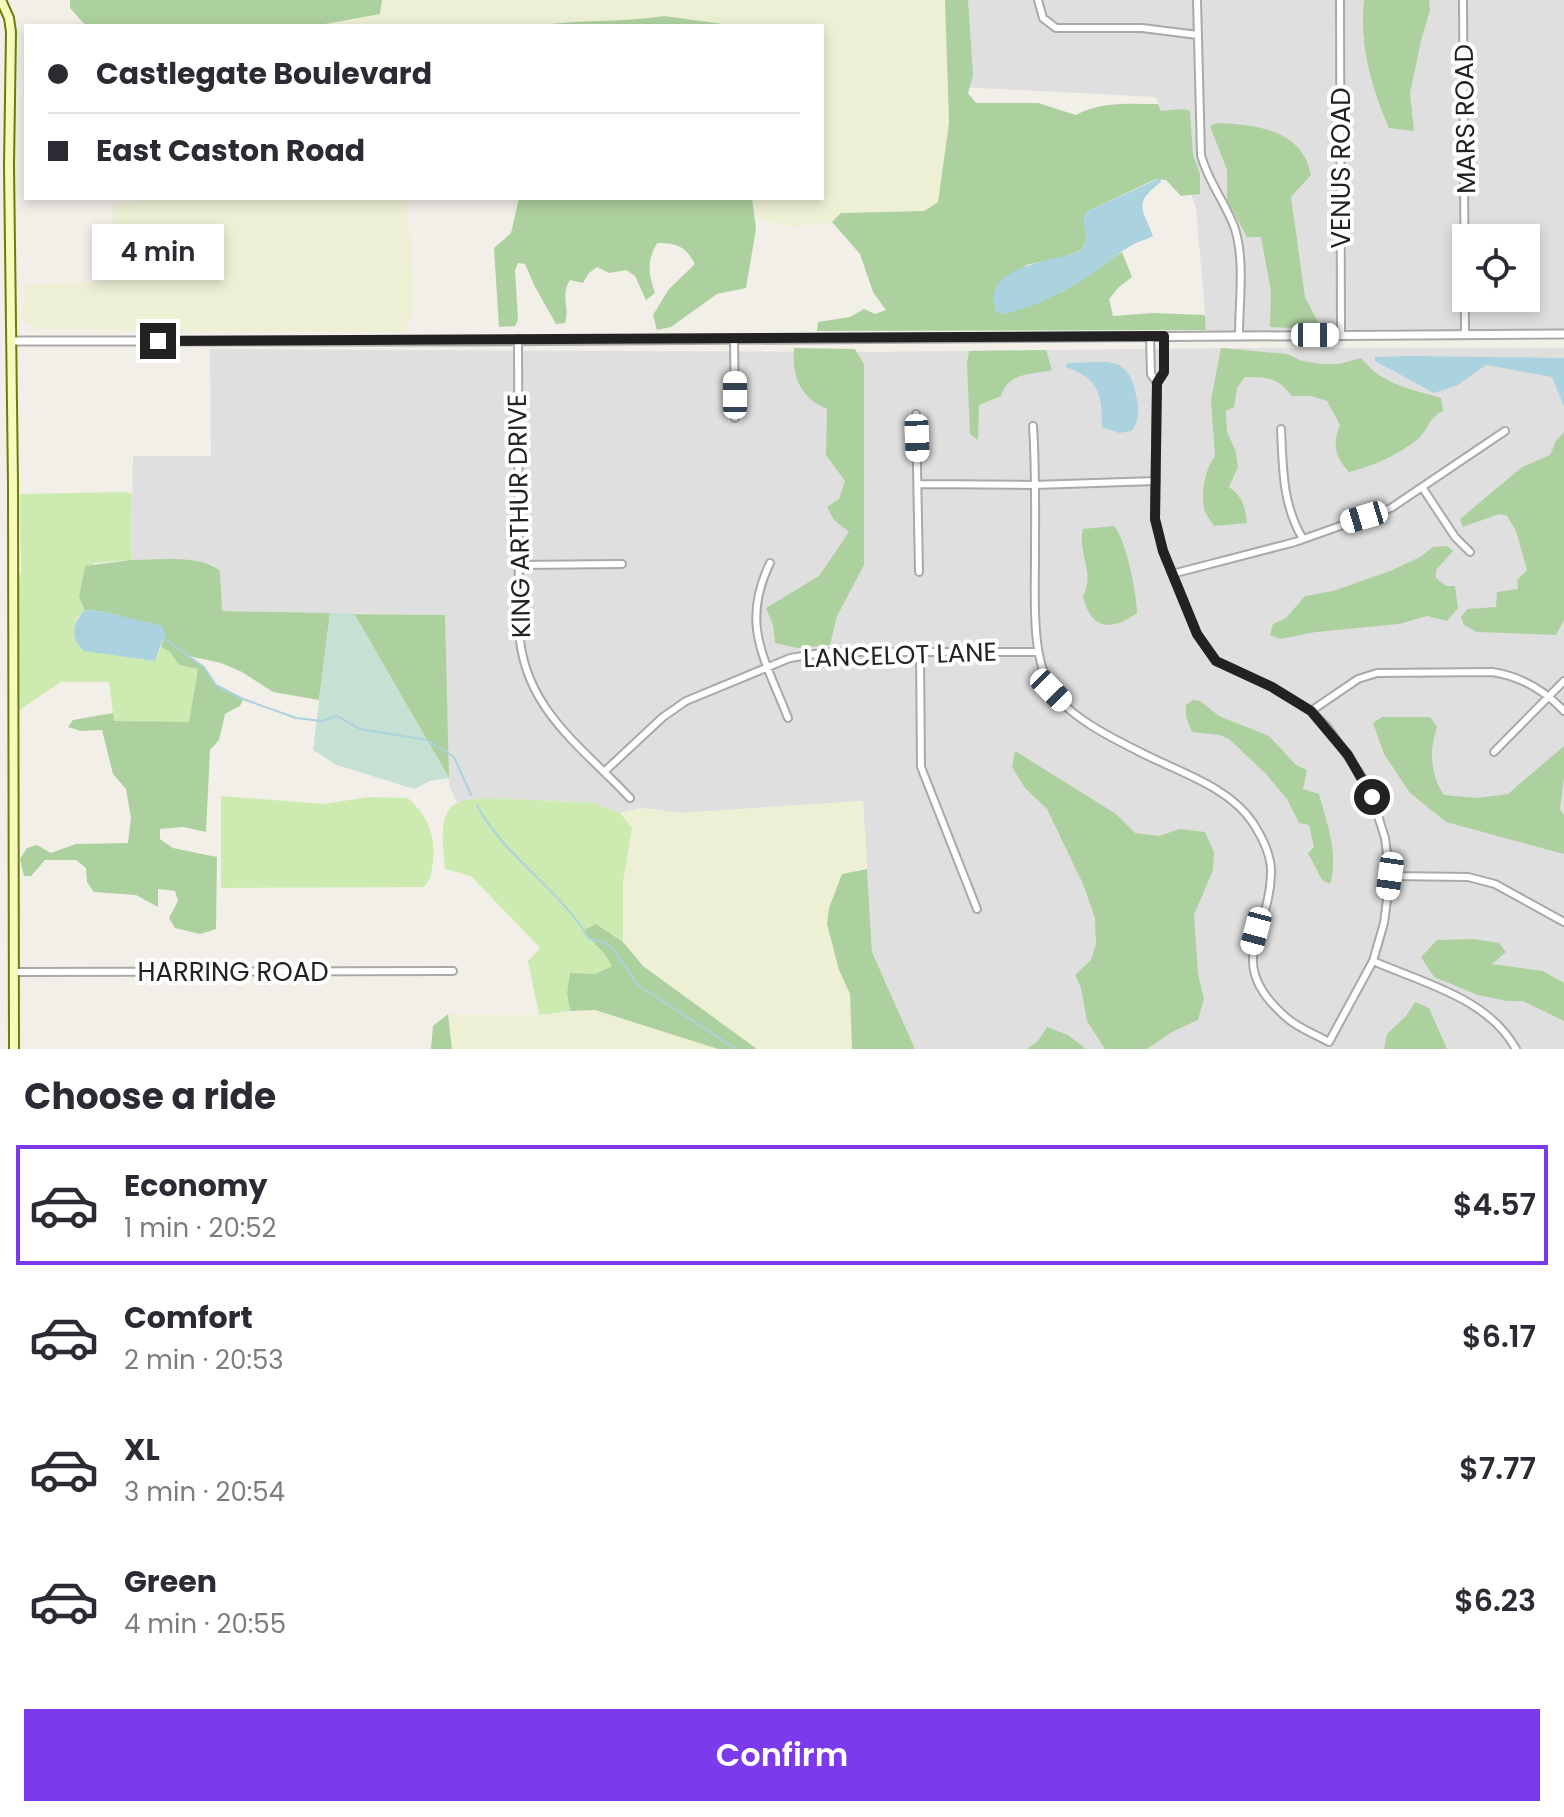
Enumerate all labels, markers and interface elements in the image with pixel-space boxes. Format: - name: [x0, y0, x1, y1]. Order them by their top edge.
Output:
- street label: MARS ROAD: [1446, 44, 1484, 194]
- text: Castlegate Boulevard: [96, 52, 432, 95]
- street label: VENUS ROAD: [1323, 87, 1359, 249]
- text: East Caston Road: [96, 129, 365, 172]
- map controls: [1452, 224, 1540, 312]
- button: locate: [1452, 224, 1540, 312]
- callout: 4 min: [92, 225, 224, 281]
- text: 4 min: [120, 234, 196, 270]
- route end: [140, 323, 176, 359]
- car: [1291, 323, 1339, 347]
- car: [723, 371, 747, 419]
- street label: KING ARTHUR DRIVE: [499, 393, 539, 639]
- car: [904, 414, 930, 462]
- car: [1338, 499, 1390, 535]
- street label: LANCELOT LANE: [803, 634, 997, 676]
- car: [1026, 664, 1076, 716]
- route start: [1354, 779, 1390, 815]
- car: [1375, 851, 1405, 901]
- car: [1238, 905, 1274, 957]
- street label: HARRING ROAD: [137, 954, 329, 990]
- text: Choose a ride: [24, 1071, 276, 1122]
- text: Economy: [124, 1164, 268, 1207]
- icon: car: [28, 1169, 100, 1241]
- text: $4.57: [1453, 1183, 1536, 1226]
- text: 1 min · 20:52: [124, 1210, 277, 1246]
- text: Comfort: [124, 1296, 253, 1339]
- icon: car: [28, 1301, 100, 1373]
- text: $6.17: [1462, 1315, 1536, 1358]
- text: 2 min · 20:53: [124, 1342, 284, 1378]
- text: XL: [124, 1428, 160, 1471]
- icon: car: [28, 1433, 100, 1505]
- text: $7.77: [1459, 1447, 1536, 1490]
- text: 3 min · 20:54: [124, 1474, 285, 1510]
- text: Green: [124, 1560, 217, 1603]
- icon: car: [28, 1565, 100, 1637]
- text: $6.23: [1454, 1579, 1536, 1622]
- text: 4 min · 20:55: [124, 1606, 286, 1642]
- button: Confirm: [24, 1709, 1540, 1801]

